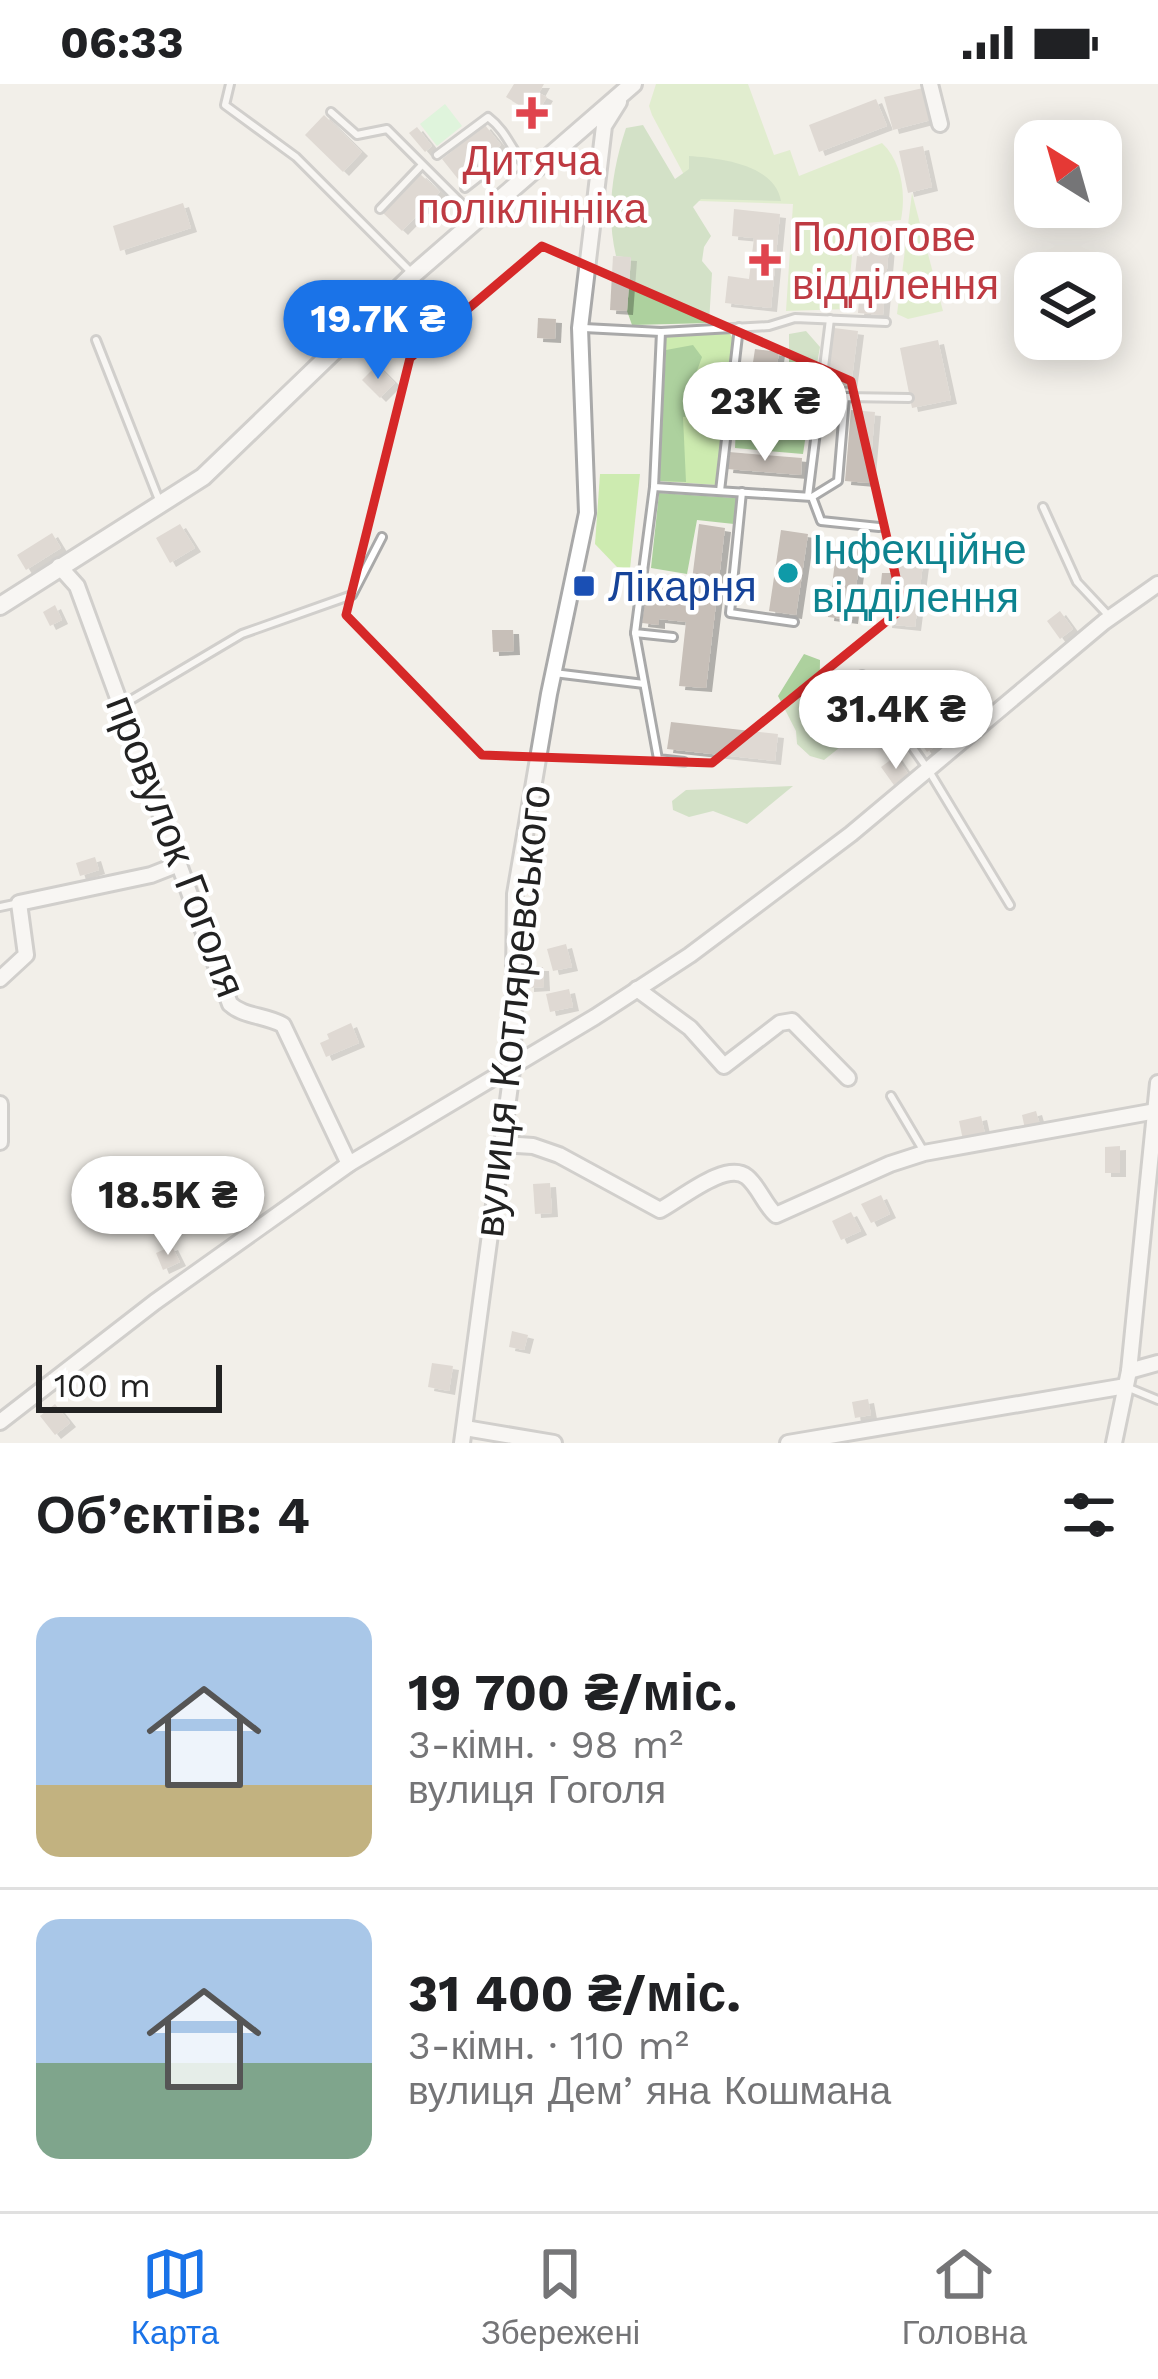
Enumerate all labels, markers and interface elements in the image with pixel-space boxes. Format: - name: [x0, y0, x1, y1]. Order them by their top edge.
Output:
- text: 06:33: [60, 16, 184, 69]
- marker: Дитяча поліклінніка: [516, 97, 548, 129]
- north arrow: [1014, 120, 1122, 228]
- map controls: [1014, 120, 1122, 360]
- place label: Дитяча поліклінніка: [417, 136, 648, 233]
- place label: Пологове відділення: [792, 212, 999, 309]
- marker: Пологове відділення: [749, 244, 781, 276]
- button: layers: [1014, 252, 1122, 360]
- pin: 19.7K ₴: [267, 280, 489, 382]
- text: 19.7K ₴: [310, 296, 446, 341]
- pin: 23K ₴: [681, 362, 849, 464]
- text: 23K ₴: [710, 378, 820, 423]
- place label: Інфекційне відділення: [812, 525, 1027, 622]
- marker: Інфекційне відділення: [775, 560, 801, 586]
- place label: Лікарня: [608, 562, 757, 611]
- marker: Лікарня: [571, 573, 597, 599]
- pin: 31.4K ₴: [785, 670, 1007, 772]
- text: 31.4K ₴: [826, 686, 966, 731]
- street label: провулок Гоголя: [96, 688, 256, 1004]
- street label: вулиця Котляревського: [464, 782, 560, 1240]
- pin: 18.5K ₴: [57, 1156, 279, 1258]
- text: 18.5K ₴: [98, 1172, 238, 1217]
- scale bar: [36, 1359, 222, 1412]
- text: 100 m: [54, 1366, 151, 1405]
- icon: filters: [1056, 1482, 1122, 1548]
- text: Об’єктів: 4: [36, 1486, 310, 1545]
- text: 19 700 ₴/міс.: [408, 1663, 737, 1722]
- icon: home: [132, 1665, 276, 1809]
- text: 3-кімн. · 98 m²: [408, 1722, 683, 1767]
- text: вулиця Гоголя: [408, 1767, 666, 1812]
- text: 31 400 ₴/міс.: [408, 1964, 741, 2023]
- icon: home: [132, 1967, 276, 2111]
- text: 3-кімн. · 110 m²: [408, 2023, 689, 2068]
- text: вулиця Демʼяна Кошмана: [408, 2068, 891, 2113]
- tab: Карта: [131, 2241, 219, 2352]
- tab: Збережені: [481, 2241, 640, 2352]
- tab: Головна: [902, 2241, 1027, 2352]

